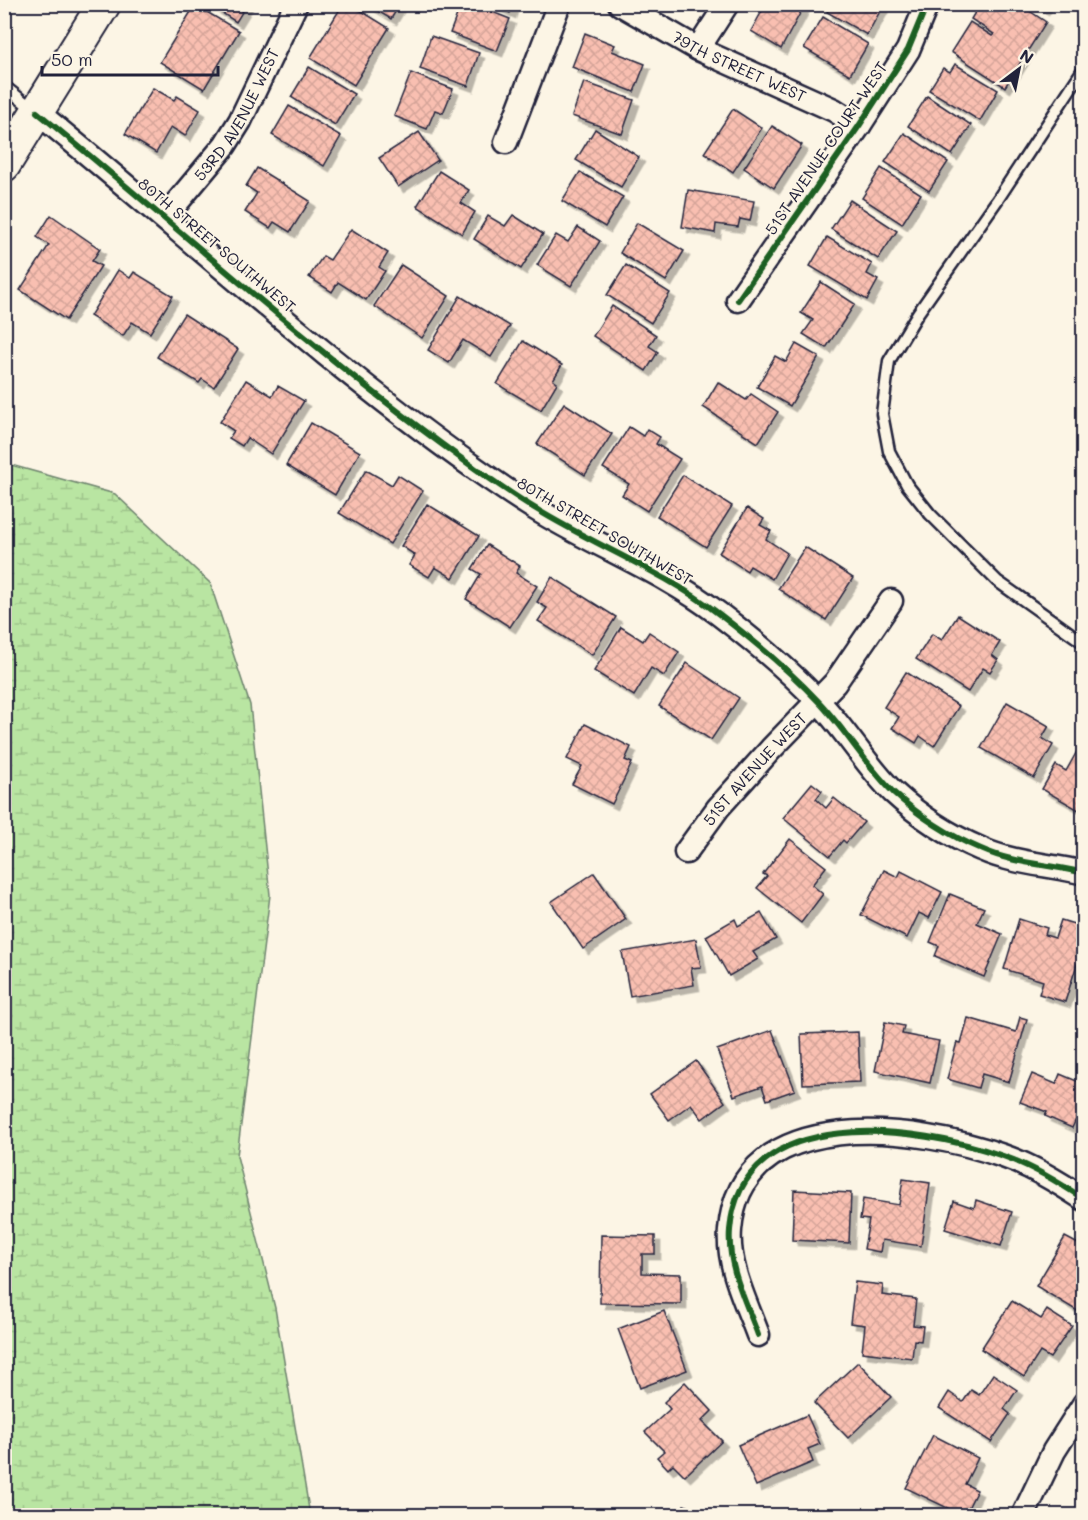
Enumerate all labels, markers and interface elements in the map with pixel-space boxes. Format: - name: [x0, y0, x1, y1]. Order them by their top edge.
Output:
- street label: 79TH STREET WEST: [669, 26, 810, 106]
- scale bar: [42, 39, 218, 77]
- north arrow: [989, 39, 1049, 99]
- street label: 53RD AVENUE WEST: [189, 44, 283, 185]
- text: N: [1016, 44, 1038, 68]
- text: 50 m: [51, 47, 93, 71]
- street label: 51ST AVENUE COURT WEST: [760, 57, 892, 238]
- street label: 80TH STREET SOUTHWEST: [134, 173, 300, 317]
- street label: 80TH STREET SOUTHWEST: [514, 472, 697, 590]
- street label: 51ST AVENUE WEST: [698, 707, 811, 829]

